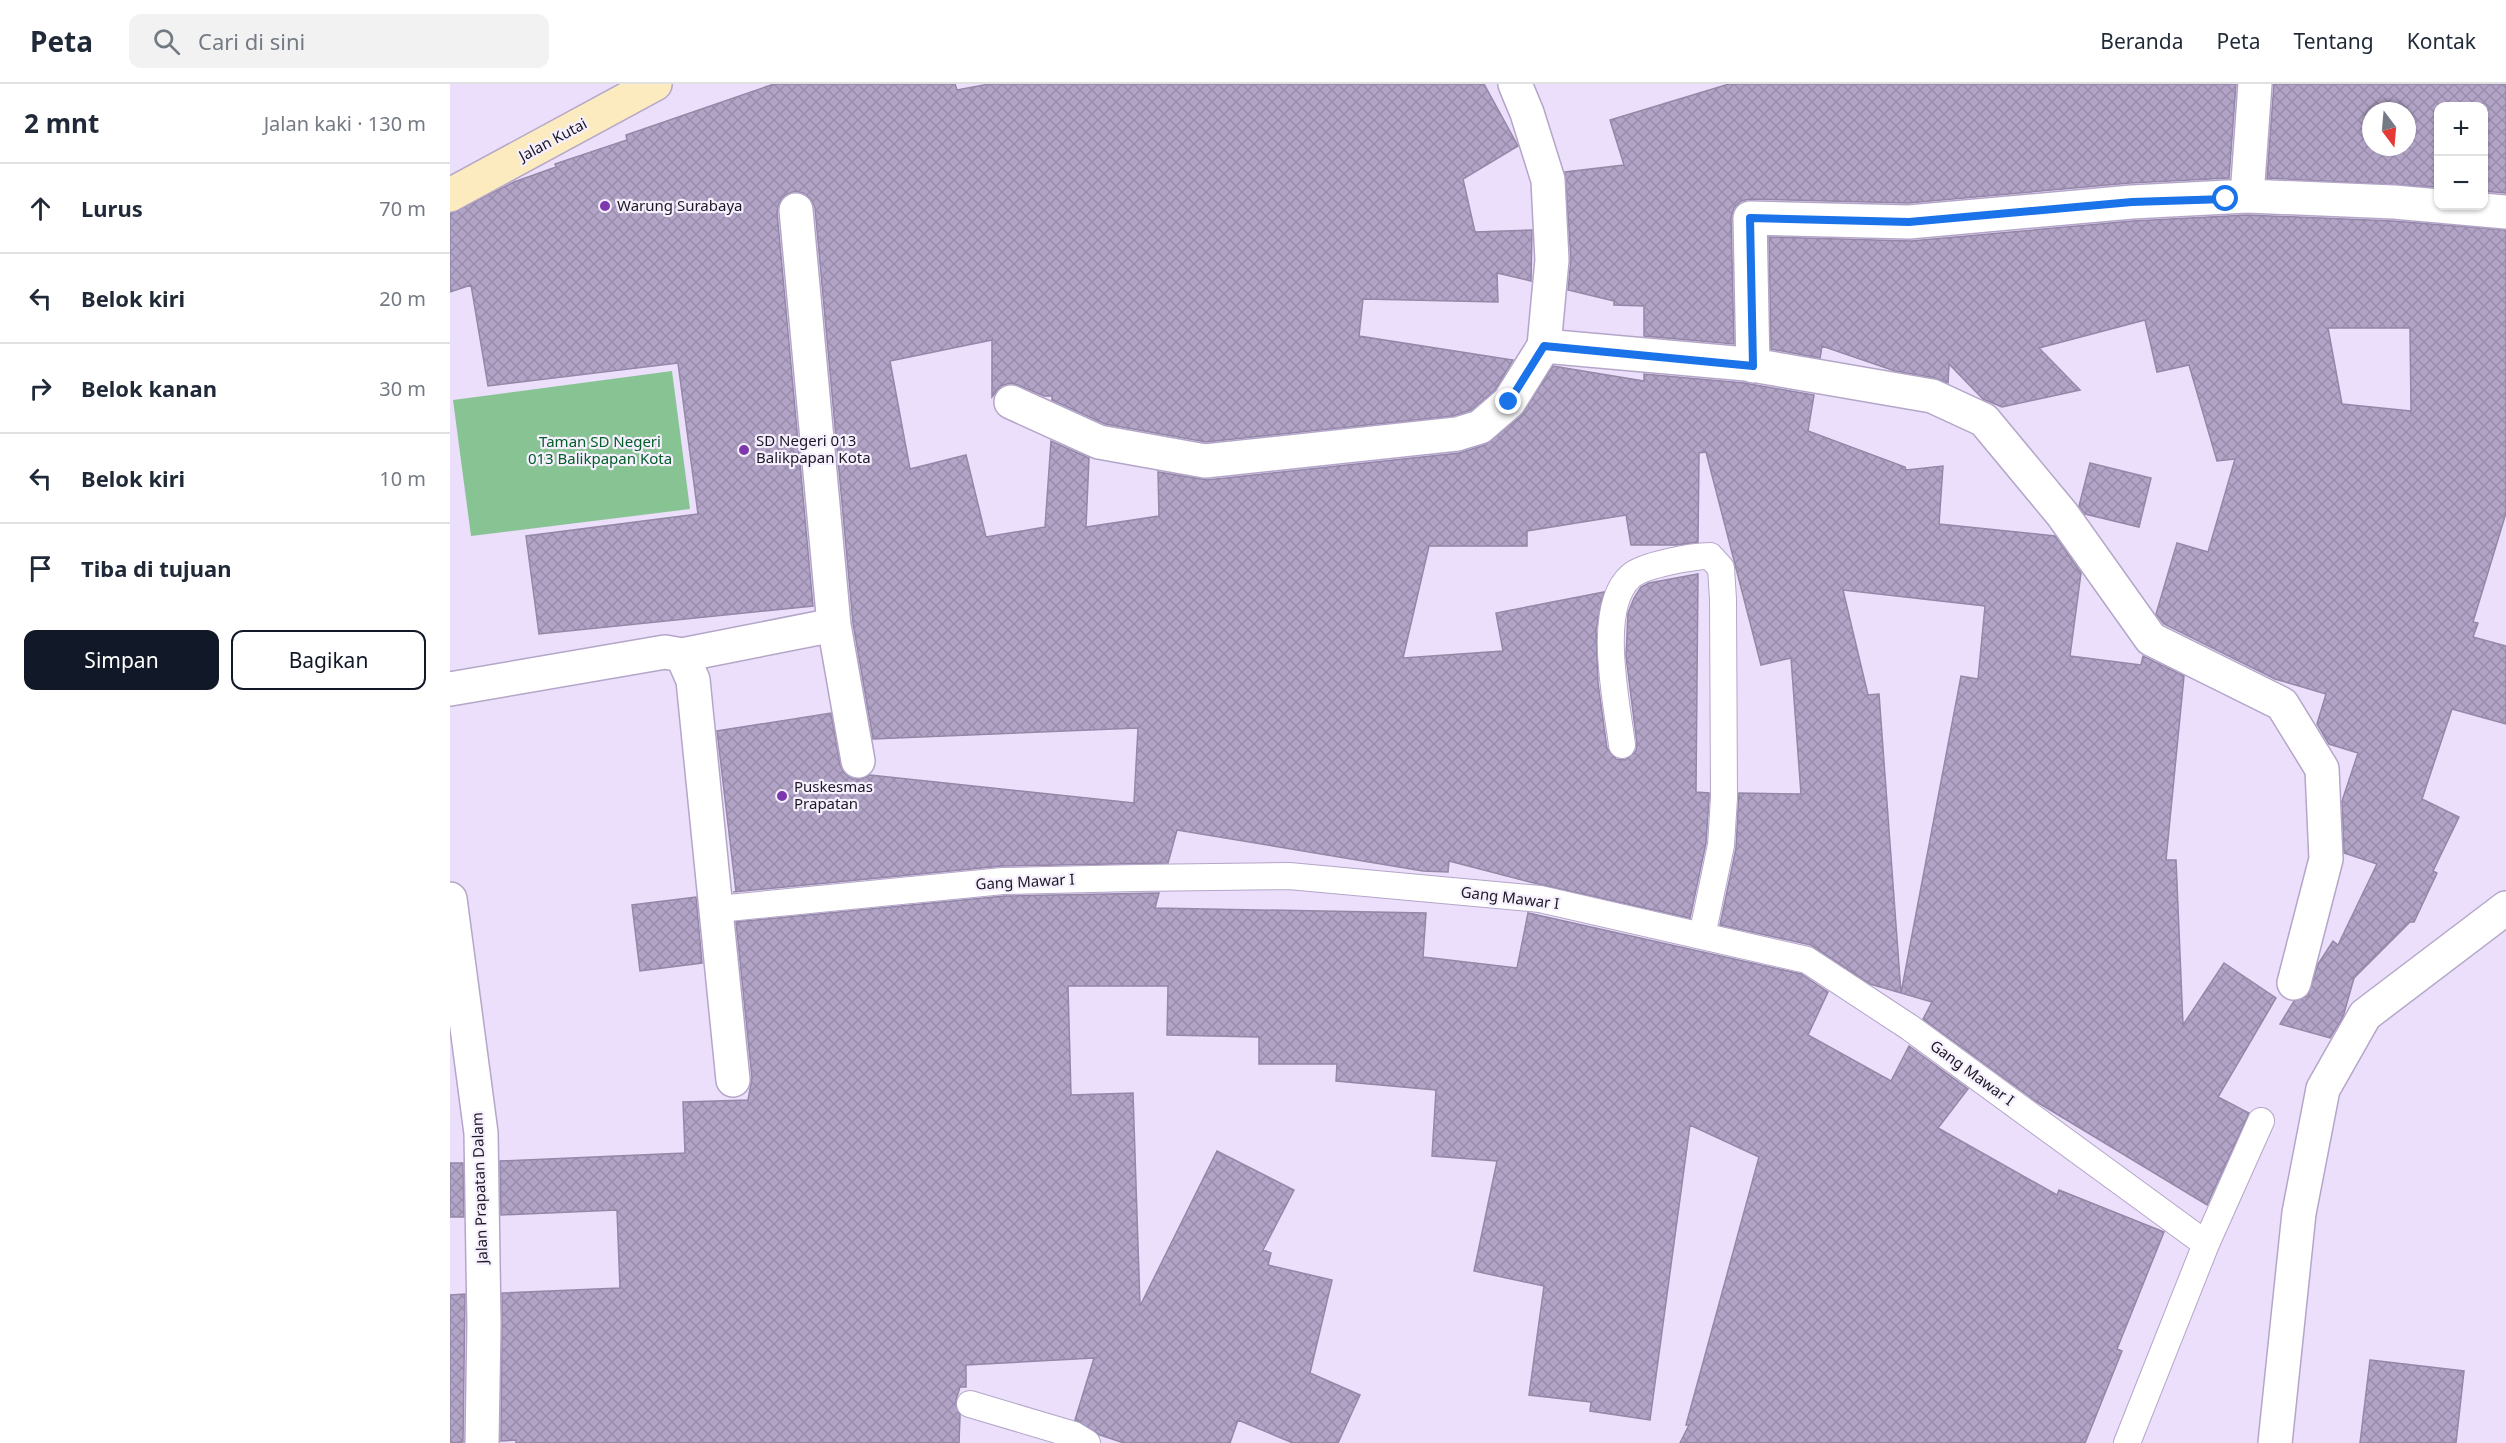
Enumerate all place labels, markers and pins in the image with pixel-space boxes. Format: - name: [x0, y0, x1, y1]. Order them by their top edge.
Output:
- place label: Warung Surabaya: [617, 195, 742, 215]
- marker: Warung Surabaya: [598, 199, 612, 213]
- place label: SD Negeri 013 Balikpapan Kota: [756, 430, 871, 467]
- marker: SD Negeri 013 Balikpapan Kota: [737, 443, 751, 457]
- place label: Puskesmas Prapatan: [794, 776, 873, 813]
- marker: Puskesmas Prapatan: [775, 789, 789, 803]

